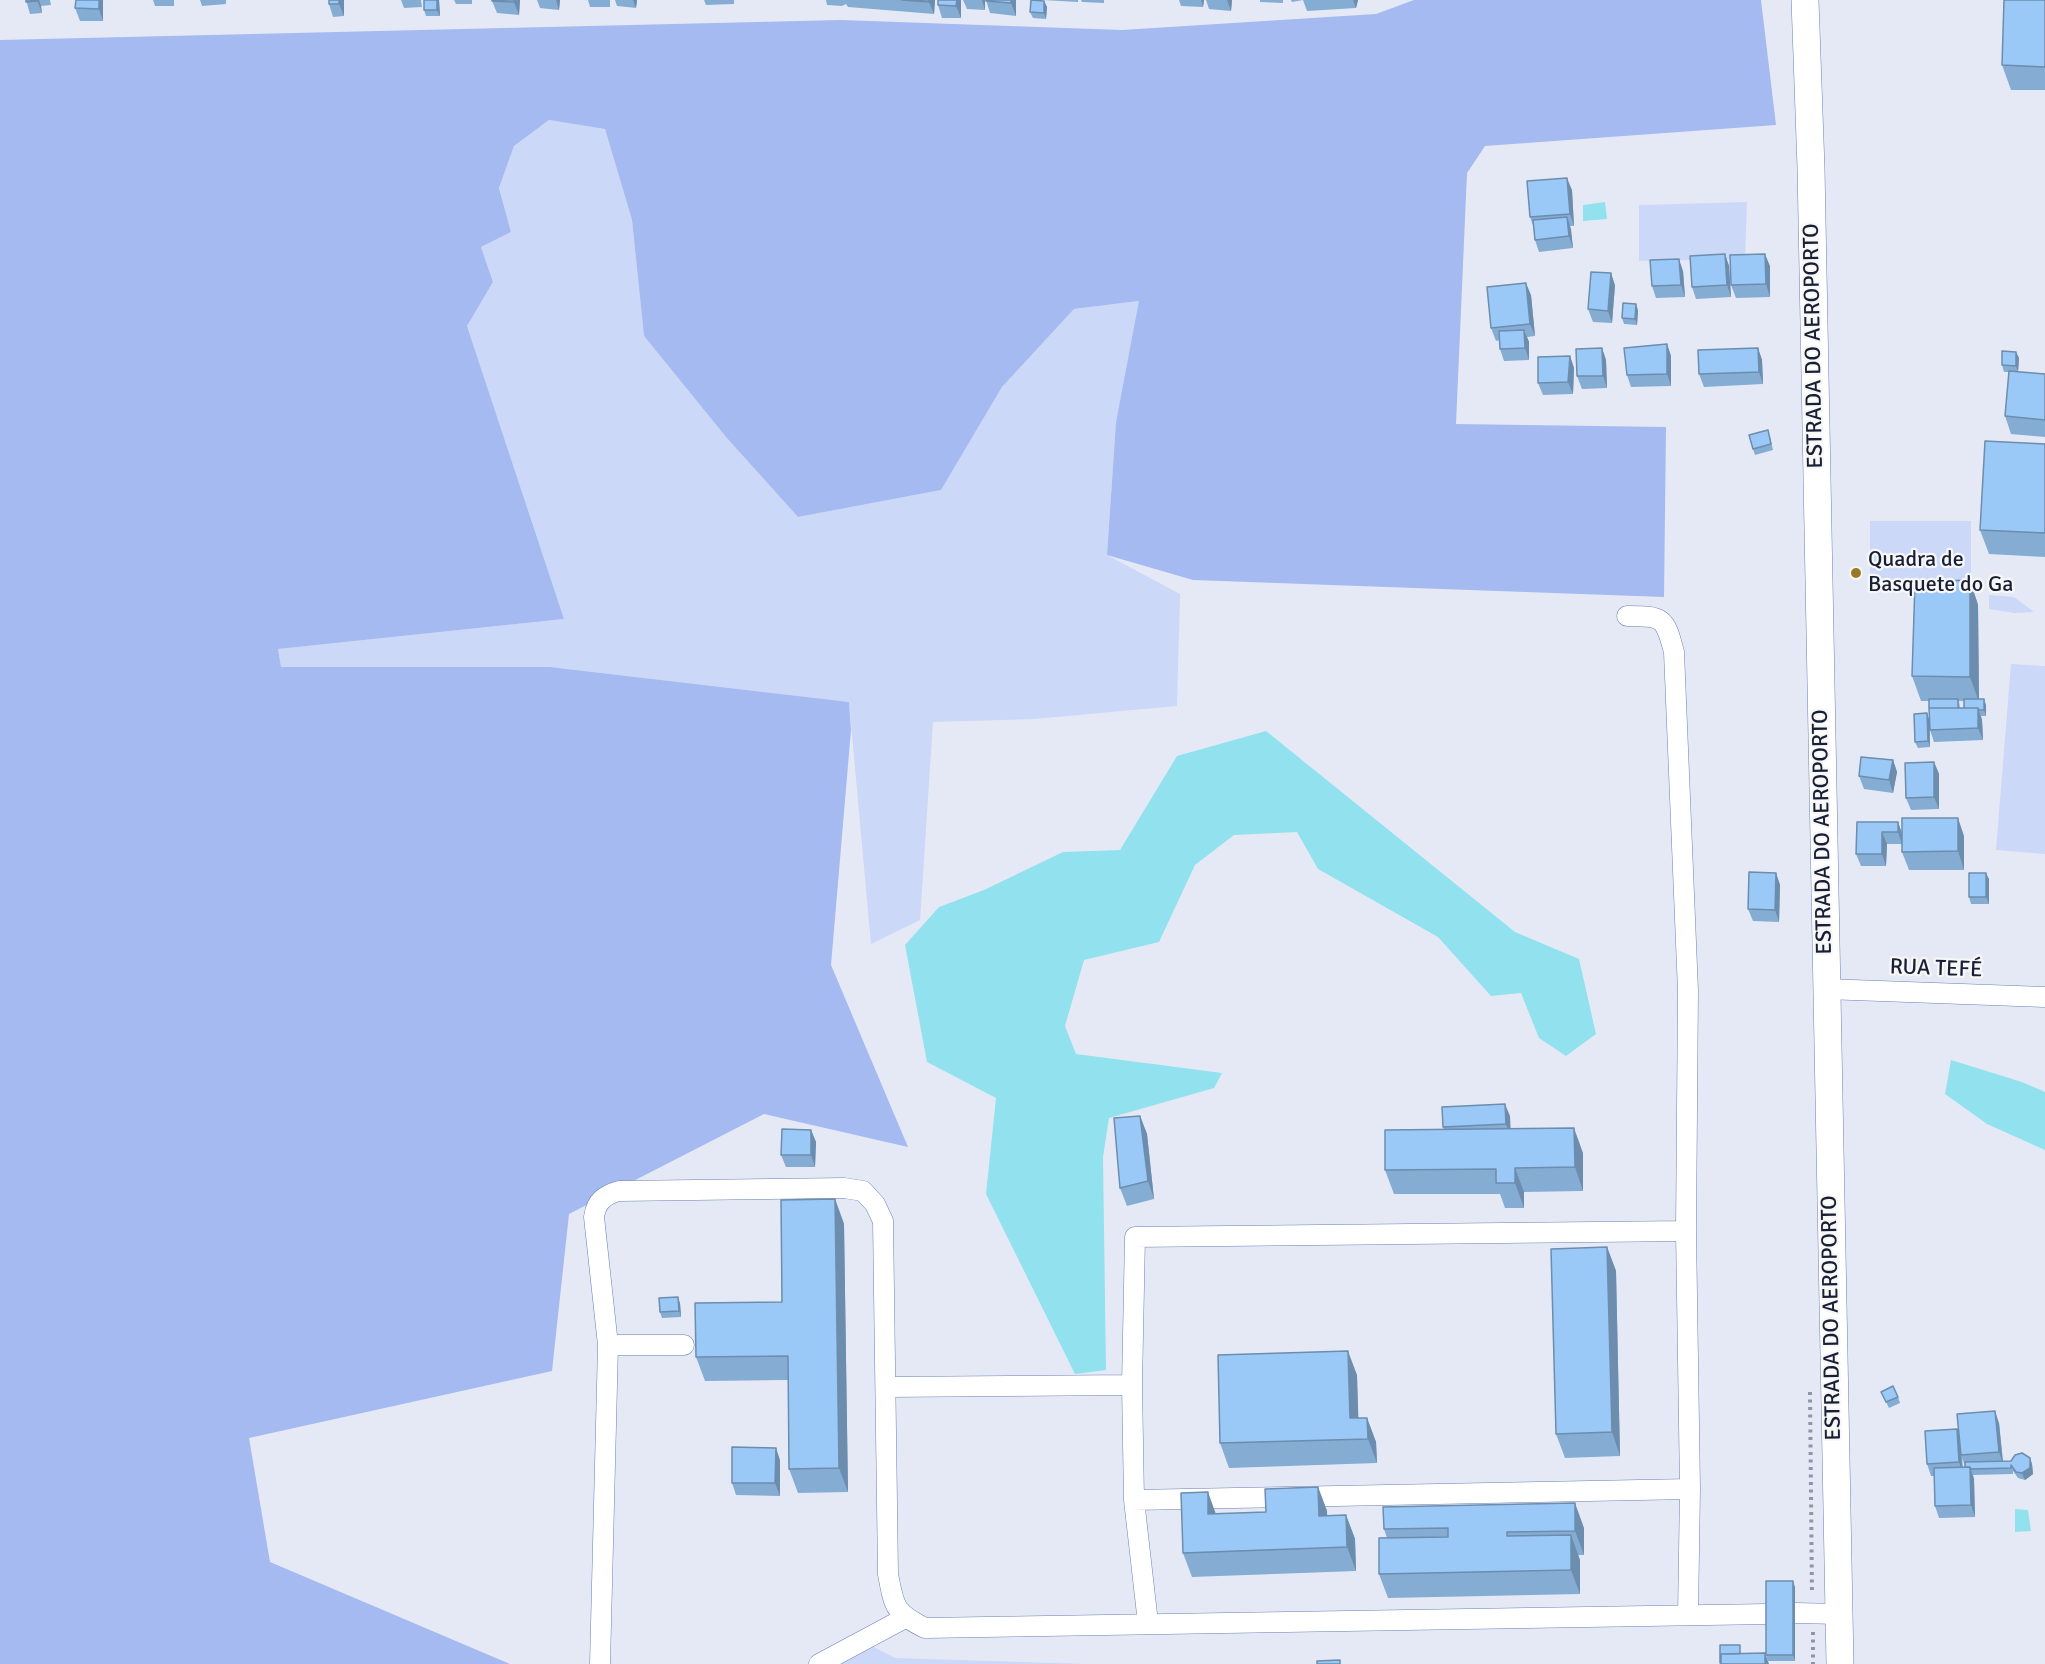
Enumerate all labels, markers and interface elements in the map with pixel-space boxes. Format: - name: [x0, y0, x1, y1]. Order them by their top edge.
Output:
- street label: ESTRADA DO AEROPORTO: [1799, 223, 1829, 469]
- place label: Quadra de Basquete do Ga: [1868, 547, 2013, 598]
- marker: Quadra de Basquete do Ga: [1849, 566, 1863, 580]
- street label: ESTRADA DO AEROPORTO: [1808, 709, 1838, 955]
- street label: RUA TEFÉ: [1889, 954, 1983, 984]
- street label: ESTRADA DO AEROPORTO: [1817, 1195, 1847, 1441]

